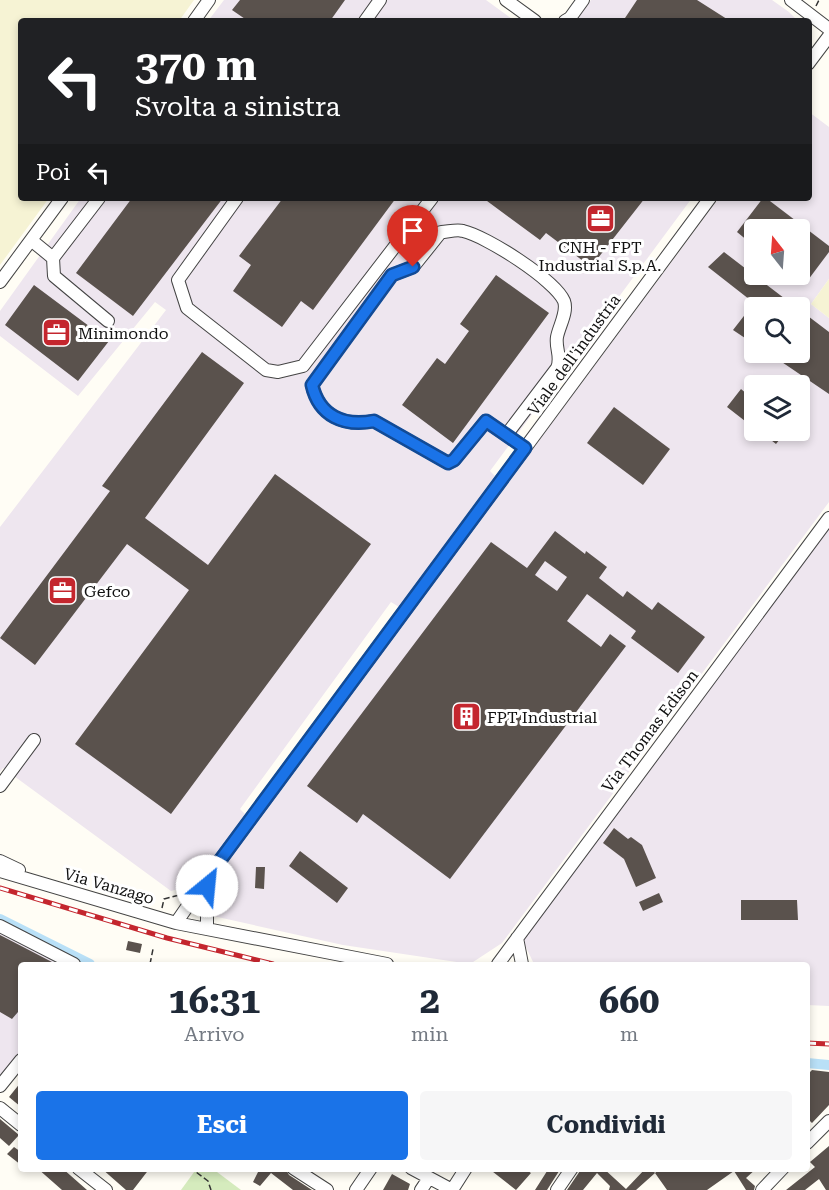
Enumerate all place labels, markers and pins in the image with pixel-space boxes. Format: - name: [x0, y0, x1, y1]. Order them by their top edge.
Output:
- office icon: CNH - FPT Industrial S.p.A.: [584, 203, 616, 235]
- pin: [387, 205, 438, 267]
- place label: CNH - FPT Industrial S.p.A.: [539, 238, 661, 275]
- office icon: Minimondo: [41, 317, 73, 349]
- place label: Minimondo: [78, 324, 169, 343]
- office icon: Gefco: [47, 575, 79, 607]
- place label: Gefco: [84, 582, 131, 601]
- building icon: FPT Industrial: [450, 701, 482, 733]
- place label: FPT Industrial: [487, 708, 597, 727]

